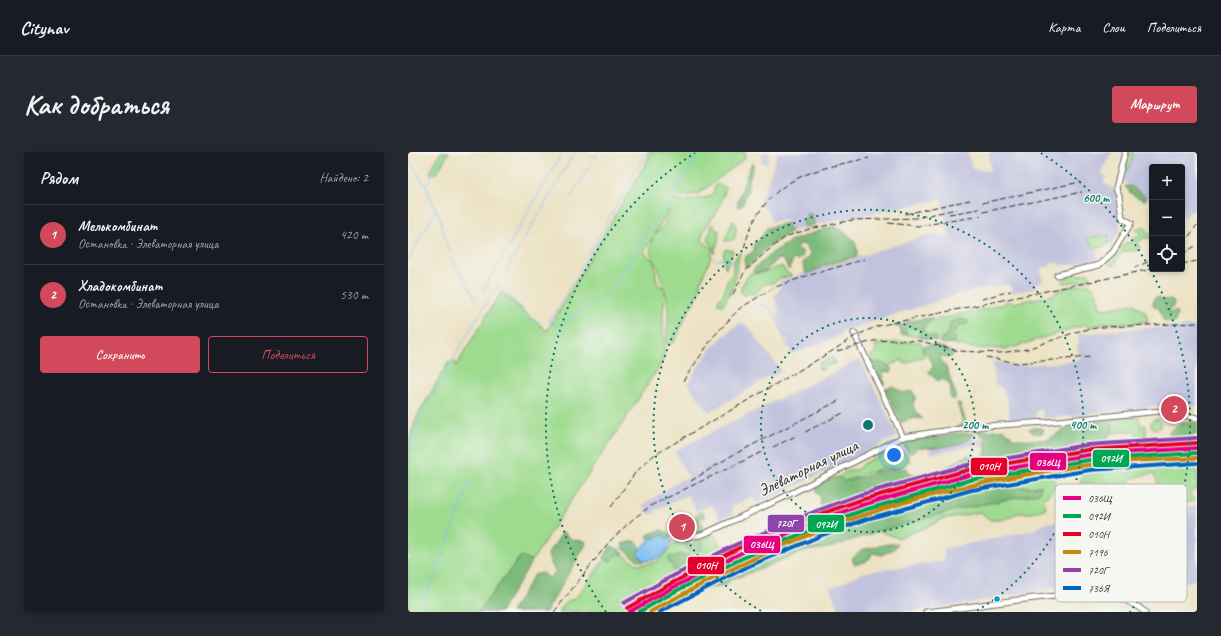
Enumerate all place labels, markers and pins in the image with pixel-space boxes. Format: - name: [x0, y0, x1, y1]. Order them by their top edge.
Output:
- pin: 2: [1161, 394, 1187, 424]
- centre of rings: [861, 418, 875, 432]
- pin: 1: [669, 512, 695, 542]
- unlabelled marker: [992, 594, 1002, 604]

